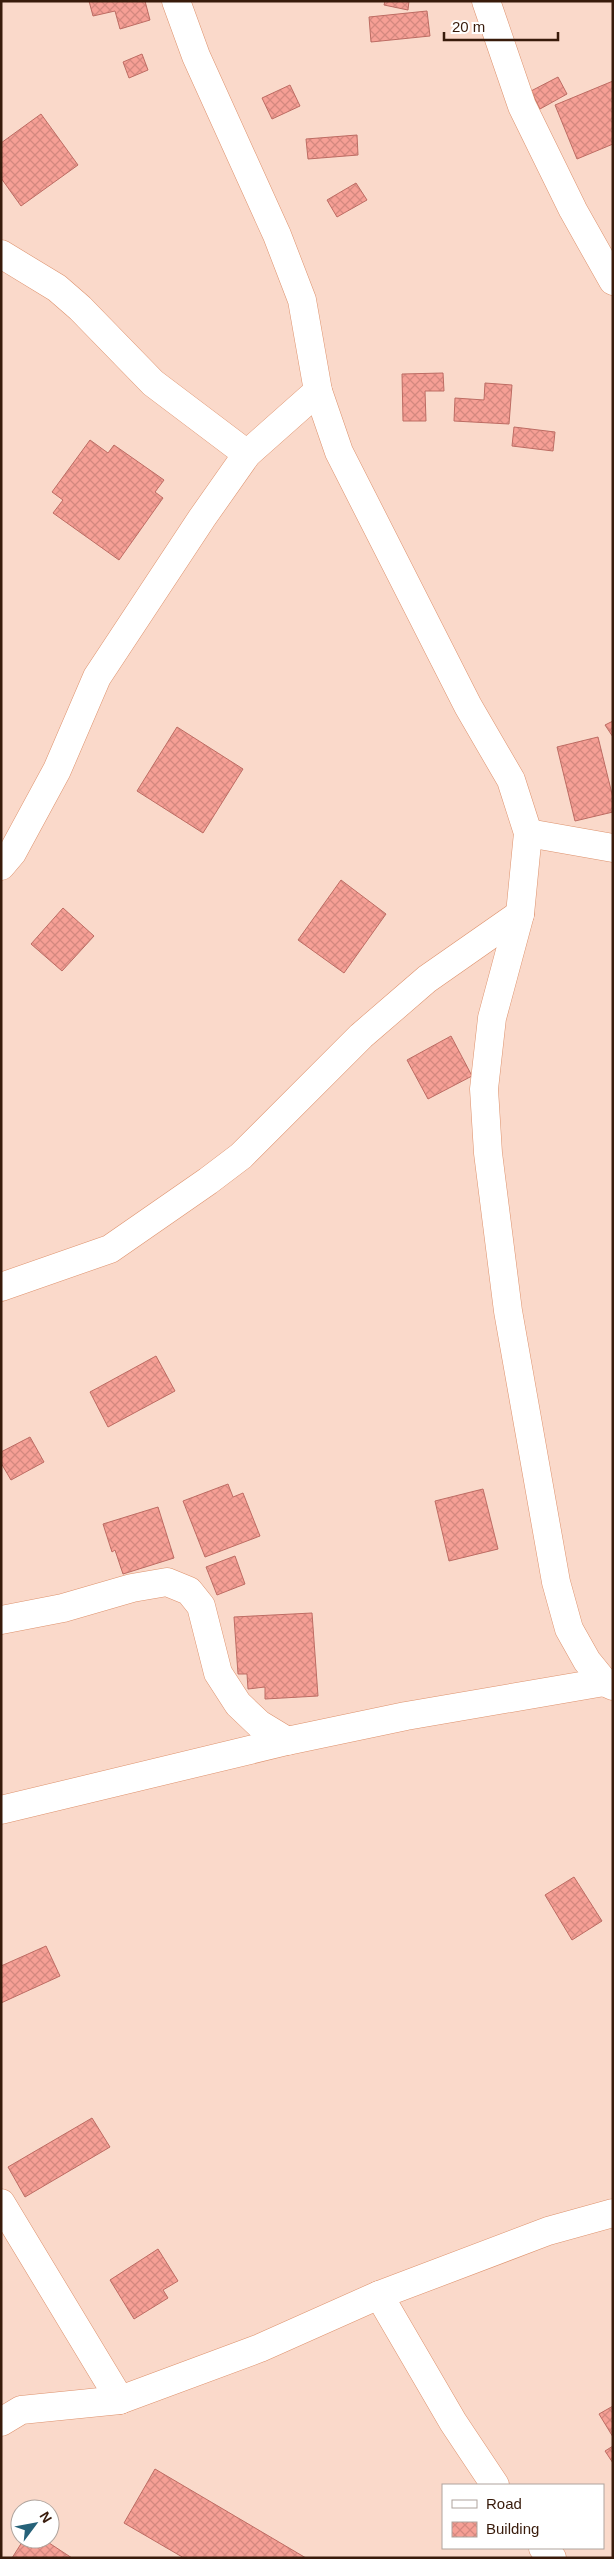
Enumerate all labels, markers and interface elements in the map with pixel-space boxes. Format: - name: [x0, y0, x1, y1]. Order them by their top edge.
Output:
- scale bar: [444, 10, 558, 42]
- text: 20 m: [452, 18, 485, 35]
- legend: [442, 2484, 604, 2549]
- text: Road: [486, 2495, 522, 2512]
- north arrow: [10, 2499, 60, 2549]
- text: N: [37, 2509, 55, 2526]
- text: Building: [486, 2520, 539, 2537]

